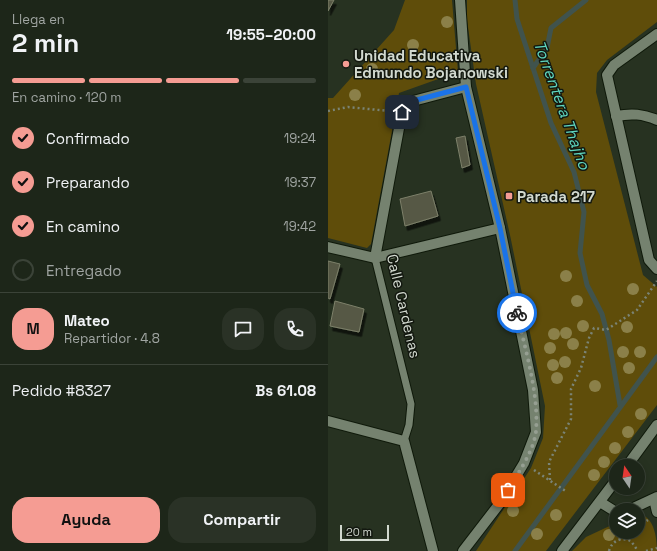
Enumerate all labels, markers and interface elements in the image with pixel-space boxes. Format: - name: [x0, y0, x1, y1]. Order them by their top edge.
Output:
- text: Llega en: [12, 11, 65, 28]
- text: 19:55–20:00: [226, 25, 316, 44]
- text: 2 min: [12, 26, 79, 60]
- water label: Torrentera Thajho: [529, 38, 595, 173]
- place label: Unidad Educativa Edmundo Bojanowski: [354, 46, 508, 82]
- marker: Unidad Educativa Edmundo Bojanowski: [341, 59, 351, 69]
- text: En camino · 120 m: [12, 89, 122, 106]
- pin: [385, 95, 419, 129]
- icon: home: [391, 101, 413, 123]
- icon: check: [12, 127, 34, 149]
- text: Confirmado: [46, 129, 130, 148]
- text: 19:24: [284, 130, 316, 147]
- icon: check: [12, 171, 34, 193]
- text: Preparando: [46, 173, 130, 192]
- text: 19:37: [284, 174, 316, 191]
- place label: Parada 217: [517, 187, 595, 206]
- marker: Parada 217: [504, 191, 514, 201]
- icon: check: [12, 215, 34, 237]
- text: En camino: [46, 217, 120, 236]
- text: 19:42: [283, 218, 316, 235]
- street label: Calle Cardenas: [383, 252, 425, 360]
- text: Entregado: [46, 261, 122, 280]
- courier: [497, 293, 537, 333]
- icon: bike: [506, 302, 528, 324]
- button: chat: [222, 308, 264, 350]
- button: phone: [274, 308, 316, 350]
- text: Mateo: [64, 311, 110, 330]
- text: M: [26, 319, 40, 338]
- text: Repartidor · 4.8: [64, 330, 160, 347]
- text: Pedido #8327: [12, 381, 111, 400]
- text: Bs 61.08: [255, 381, 316, 400]
- north arrow: [609, 459, 645, 495]
- map controls: [609, 459, 645, 539]
- pin: [491, 473, 525, 507]
- icon: bag: [497, 479, 519, 501]
- button: Ayuda: [12, 497, 160, 543]
- button: Compartir: [168, 497, 316, 543]
- button: layers: [609, 503, 645, 539]
- scale bar: [340, 523, 389, 542]
- text: 20 m: [346, 525, 372, 539]

